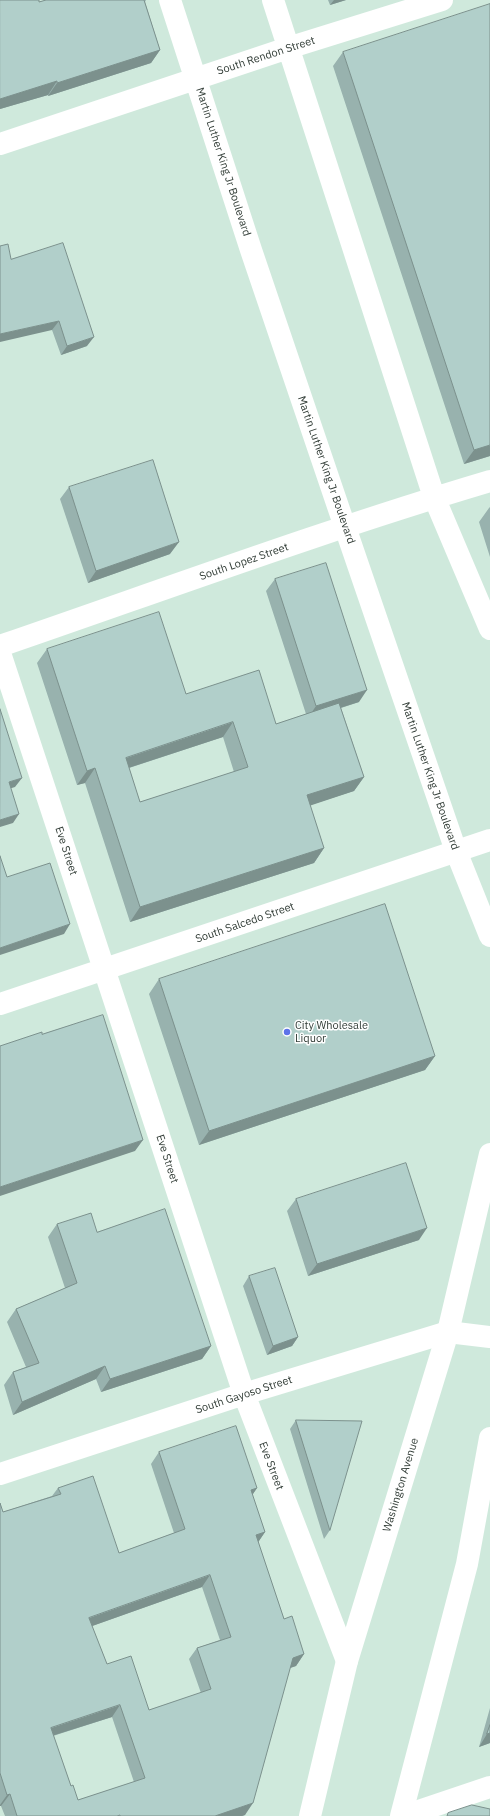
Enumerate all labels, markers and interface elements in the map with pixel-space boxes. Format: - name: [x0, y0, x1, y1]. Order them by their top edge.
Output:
- street label: South Rendon Street: [215, 34, 317, 78]
- street label: Martin Luther King Jr Boulevard: [193, 86, 253, 238]
- street label: Martin Luther King Jr Boulevard: [294, 394, 358, 546]
- street label: South Lopez Street: [198, 541, 290, 583]
- street label: Martin Luther King Jr Boulevard: [398, 700, 462, 852]
- street label: Eve Street: [52, 825, 80, 877]
- street label: South Salcedo Street: [194, 900, 296, 946]
- place label: City Wholesale Liquor: [295, 1019, 368, 1045]
- marker: City Wholesale Liquor: [282, 1027, 292, 1037]
- street label: Eve Street: [153, 1133, 181, 1185]
- street label: South Gayoso Street: [194, 1373, 294, 1417]
- street label: Washington Avenue: [380, 1436, 422, 1534]
- street label: Eve Street: [256, 1440, 286, 1492]

